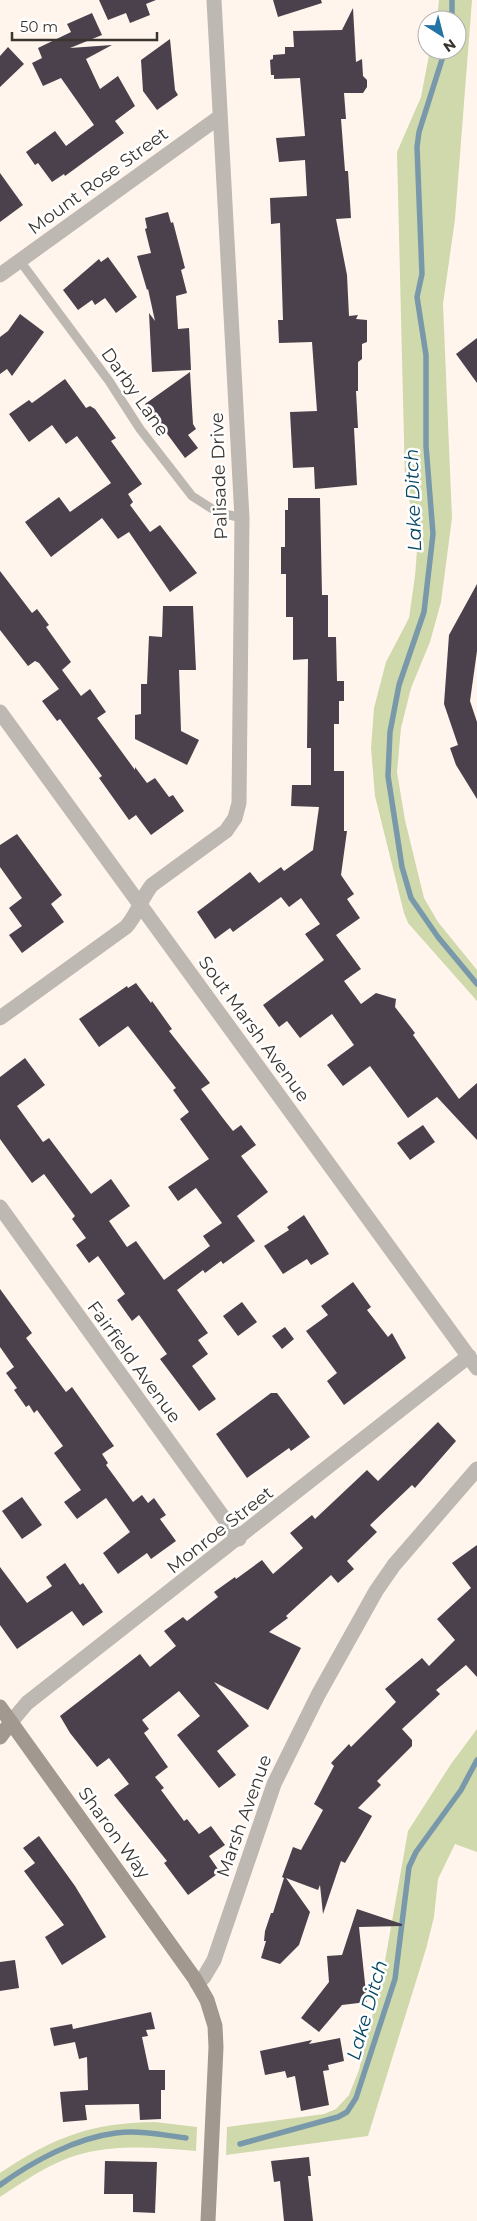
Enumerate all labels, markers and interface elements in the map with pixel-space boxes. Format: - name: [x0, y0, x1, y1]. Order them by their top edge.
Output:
- scale bar: [12, 10, 158, 42]
- north arrow: [417, 10, 467, 60]
- text: 50 m: [20, 17, 58, 36]
- text: N: [440, 35, 460, 56]
- street label: Mount Rose Street: [24, 123, 172, 239]
- street label: Darby Lane: [96, 343, 174, 441]
- street label: Palisade Drive: [206, 412, 232, 540]
- water label: Lake Ditch: [400, 448, 426, 552]
- street label: Sout Marsh Avenue: [194, 952, 314, 1106]
- street label: Fairfield Avenue: [82, 1297, 186, 1427]
- street label: Monroe Street: [162, 1482, 278, 1578]
- street label: Marsh Avenue: [212, 1752, 276, 1880]
- street label: Sharon Way: [73, 1783, 155, 1883]
- water label: Lake Ditch: [342, 1957, 392, 2063]

